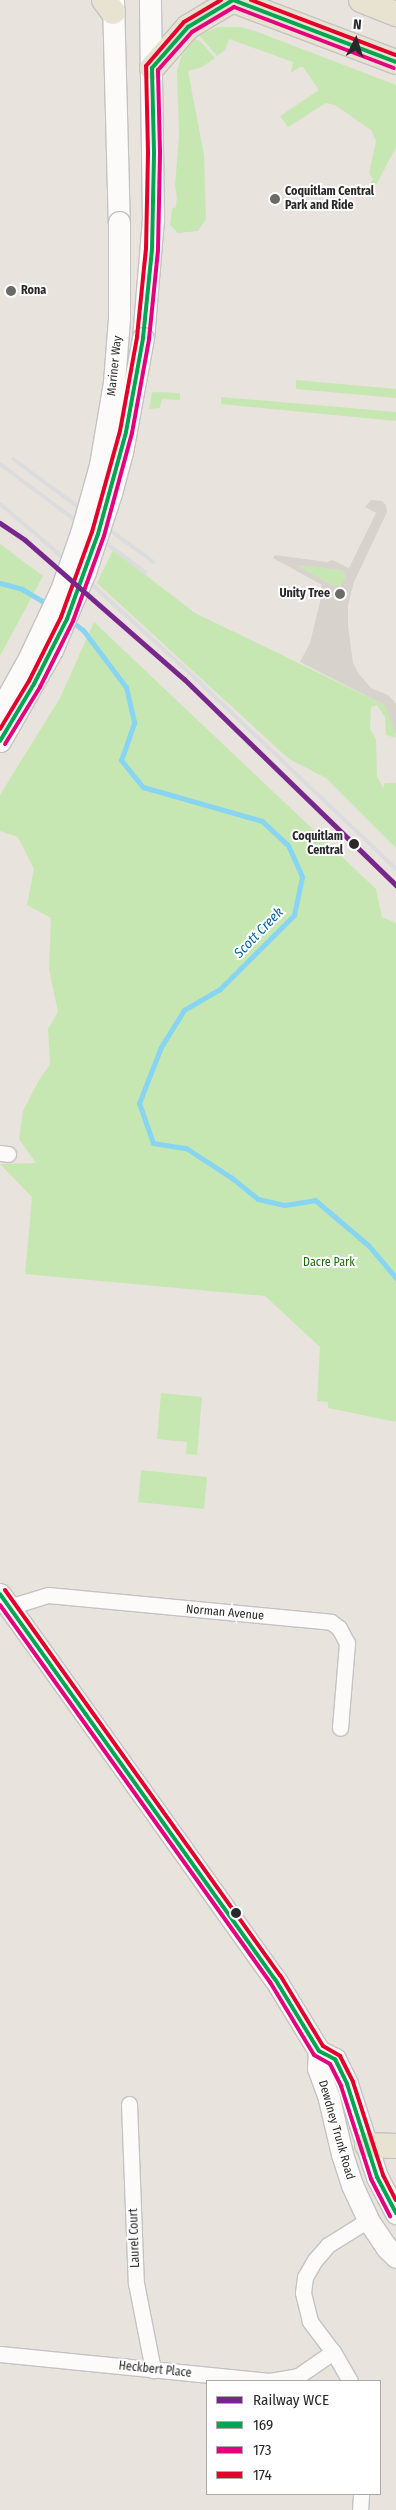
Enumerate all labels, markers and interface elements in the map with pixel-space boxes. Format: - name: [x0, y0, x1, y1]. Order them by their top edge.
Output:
- north arrow: [331, 15, 381, 65]
- text: N: [352, 16, 362, 33]
- place label: Coquitlam Central Park and Ride: [285, 185, 374, 213]
- marker: Coquitlam Central Park and Ride: [269, 193, 281, 205]
- place label: Rona: [21, 284, 46, 298]
- marker: Rona: [5, 285, 17, 297]
- street label: Mariner Way: [105, 335, 125, 397]
- place label: Unity Tree: [279, 587, 330, 601]
- marker: Unity Tree: [334, 588, 346, 600]
- place label: Coquitlam Central: [292, 830, 343, 858]
- marker: Coquitlam Central: [347, 837, 361, 851]
- water label: Scott Creek: [231, 904, 287, 962]
- park label: Dacre Park: [303, 1256, 355, 1270]
- street label: Norman Avenue: [185, 1602, 265, 1624]
- unlabelled marker: [231, 1908, 241, 1918]
- street label: Dewdney Trunk Road: [315, 2079, 357, 2181]
- street label: Laurel Court: [127, 2208, 143, 2268]
- street label: Heckbert Place: [118, 2359, 192, 2381]
- legend: [206, 2380, 381, 2495]
- text: Railway WCE: [253, 2391, 329, 2409]
- text: 169: [253, 2416, 273, 2434]
- text: 173: [253, 2441, 272, 2459]
- text: 174: [253, 2466, 272, 2484]

